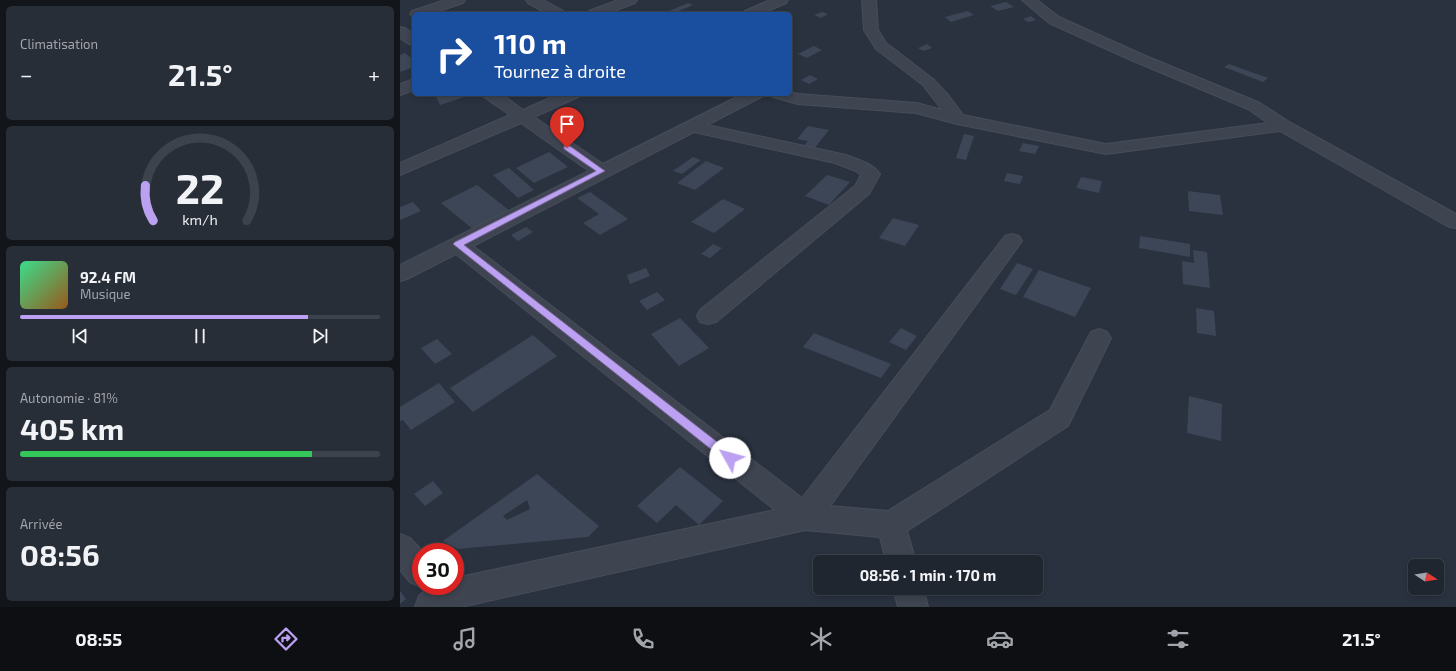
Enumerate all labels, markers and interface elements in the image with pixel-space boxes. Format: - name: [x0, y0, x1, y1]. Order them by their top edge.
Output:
- text: 110 m: [494, 26, 567, 60]
- icon: right: [428, 28, 480, 80]
- text: Climatisation: [20, 36, 98, 52]
- text: 21.5°: [168, 56, 233, 92]
- text: Tournez à droite: [494, 60, 626, 82]
- text: −: [20, 61, 33, 87]
- text: +: [368, 61, 380, 87]
- pin: [550, 107, 584, 148]
- icon: arrive: [556, 113, 578, 135]
- text: 22: [176, 162, 224, 212]
- text: km/h: [182, 211, 218, 228]
- text: 92.4 FM: [80, 268, 136, 286]
- text: Musique: [80, 286, 130, 302]
- icon: previous: [69, 325, 91, 347]
- icon: pause: [189, 325, 211, 347]
- icon: next: [309, 325, 331, 347]
- text: Autonomie · 81%: [20, 390, 118, 406]
- text: 405 km: [20, 410, 124, 446]
- position arrow: [709, 437, 751, 479]
- text: Arrivée: [20, 516, 63, 532]
- text: 08:56: [20, 536, 100, 572]
- speed limit sign: 30: [412, 543, 464, 595]
- north arrow: [1408, 559, 1444, 595]
- map controls: [1408, 559, 1444, 595]
- text: 08:56 · 1 min · 170 m: [860, 566, 996, 584]
- icon: directions: [272, 625, 300, 653]
- icon: music: [451, 625, 479, 653]
- icon: phone: [629, 625, 657, 653]
- icon: climate: [807, 625, 835, 653]
- icon: car: [986, 625, 1014, 653]
- icon: filters: [1164, 625, 1192, 653]
- text: 08:55: [75, 628, 122, 650]
- text: 21.5°: [1342, 628, 1381, 650]

